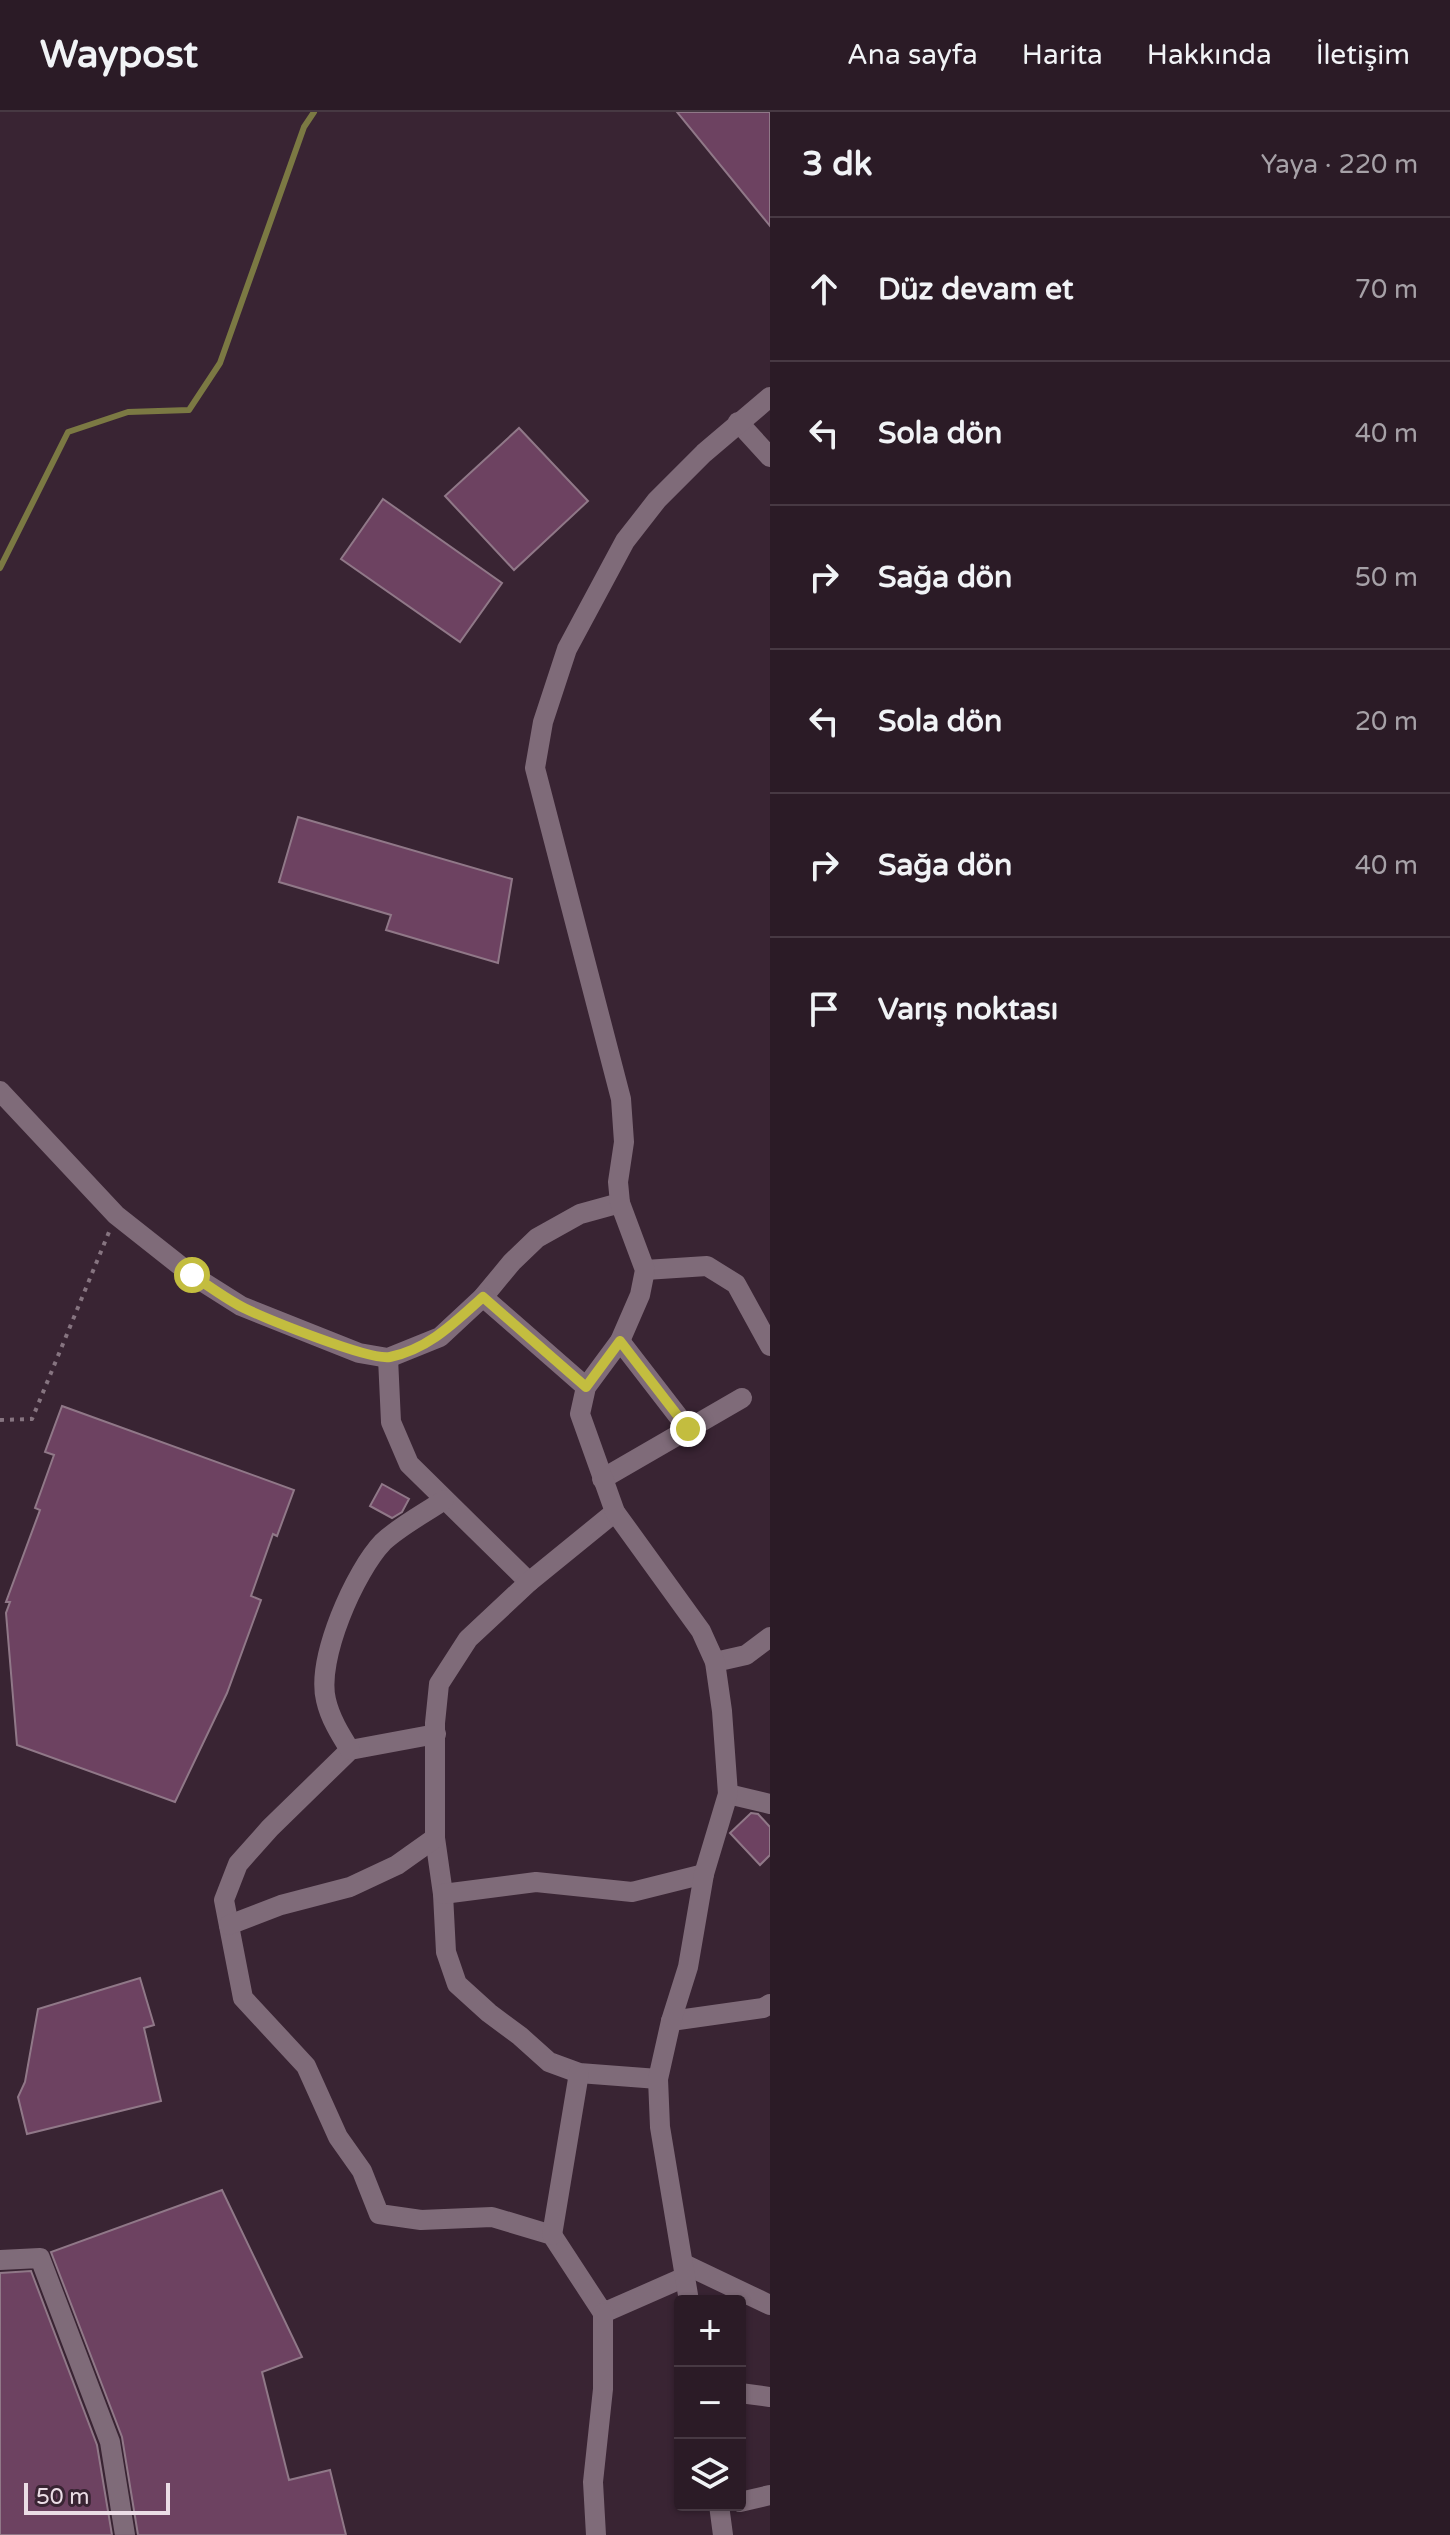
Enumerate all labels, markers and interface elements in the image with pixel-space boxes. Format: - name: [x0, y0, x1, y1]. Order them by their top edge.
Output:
- text: Waypost: [40, 32, 198, 78]
- text: Ana sayfa: [847, 38, 978, 72]
- text: Harita: [1022, 38, 1103, 72]
- text: Hakkında: [1147, 38, 1272, 72]
- text: İletişim: [1316, 38, 1410, 72]
- text: 3 dk: [802, 144, 872, 185]
- text: Yaya · 220 m: [1261, 149, 1418, 180]
- icon: ahead: [802, 267, 846, 311]
- text: Düz devam et: [878, 271, 1073, 308]
- text: 70 m: [1355, 274, 1418, 305]
- icon: left: [802, 411, 846, 455]
- text: Sola dön: [878, 415, 1002, 452]
- text: 40 m: [1355, 418, 1418, 449]
- icon: right: [802, 555, 846, 599]
- text: Sağa dön: [878, 559, 1012, 596]
- text: 50 m: [1355, 562, 1418, 593]
- icon: left: [802, 699, 846, 743]
- text: Sola dön: [878, 703, 1002, 740]
- text: 20 m: [1355, 706, 1418, 737]
- icon: right: [802, 843, 846, 887]
- text: Sağa dön: [878, 847, 1012, 884]
- text: 40 m: [1355, 850, 1418, 881]
- icon: arrive: [802, 987, 846, 1031]
- text: Varış noktası: [878, 991, 1058, 1028]
- route start: [174, 1257, 210, 1293]
- route end: [670, 1411, 706, 1447]
- map controls: [674, 2295, 746, 2511]
- button: +: [674, 2295, 746, 2367]
- button: −: [674, 2367, 746, 2439]
- button: layers: [674, 2439, 746, 2511]
- scale bar: [24, 2479, 170, 2515]
- text: 50 m: [36, 2484, 90, 2510]

